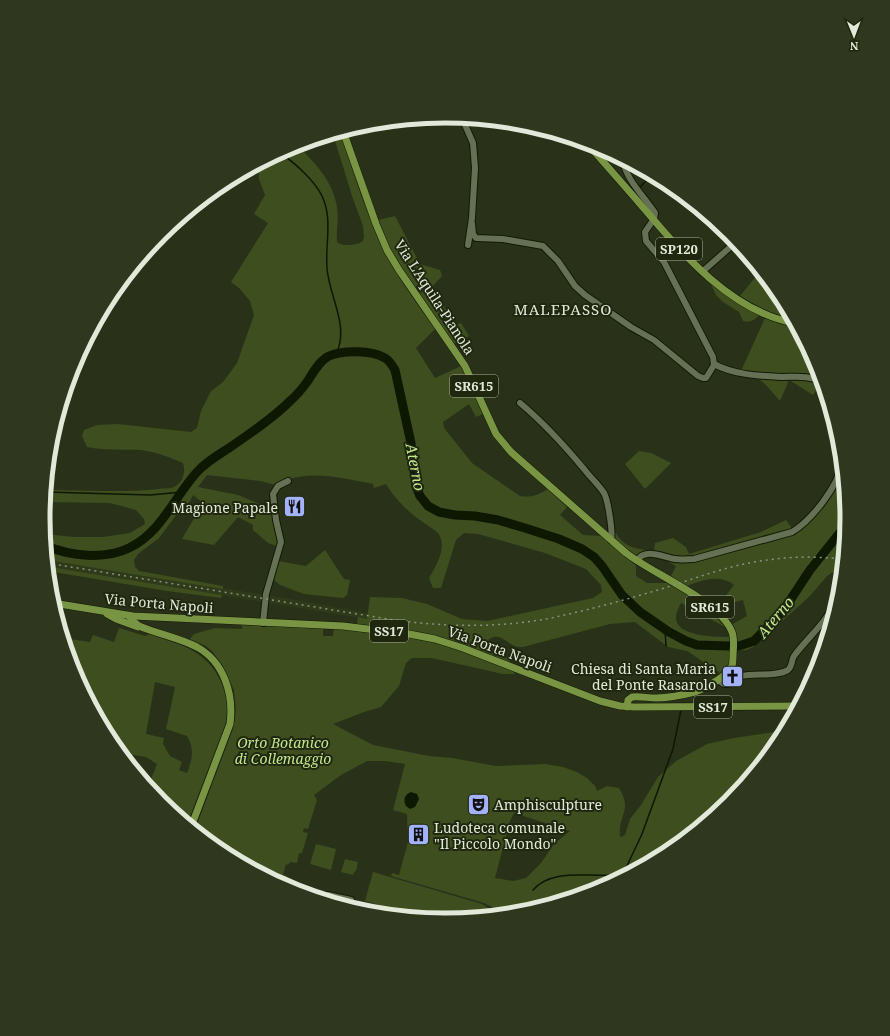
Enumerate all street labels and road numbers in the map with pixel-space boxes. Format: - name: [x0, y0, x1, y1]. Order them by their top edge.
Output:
- street label: Via L'Aquila-Pianola: [391, 236, 479, 358]
- road number: SP120: [656, 238, 702, 260]
- road number: SR615: [450, 375, 498, 397]
- street label: Via Porta Napoli: [104, 589, 215, 617]
- road number: SR615: [686, 596, 734, 618]
- road number: SS17: [370, 620, 408, 642]
- street label: Via Porta Napoli: [445, 621, 555, 677]
- road number: SS17: [694, 696, 732, 718]

